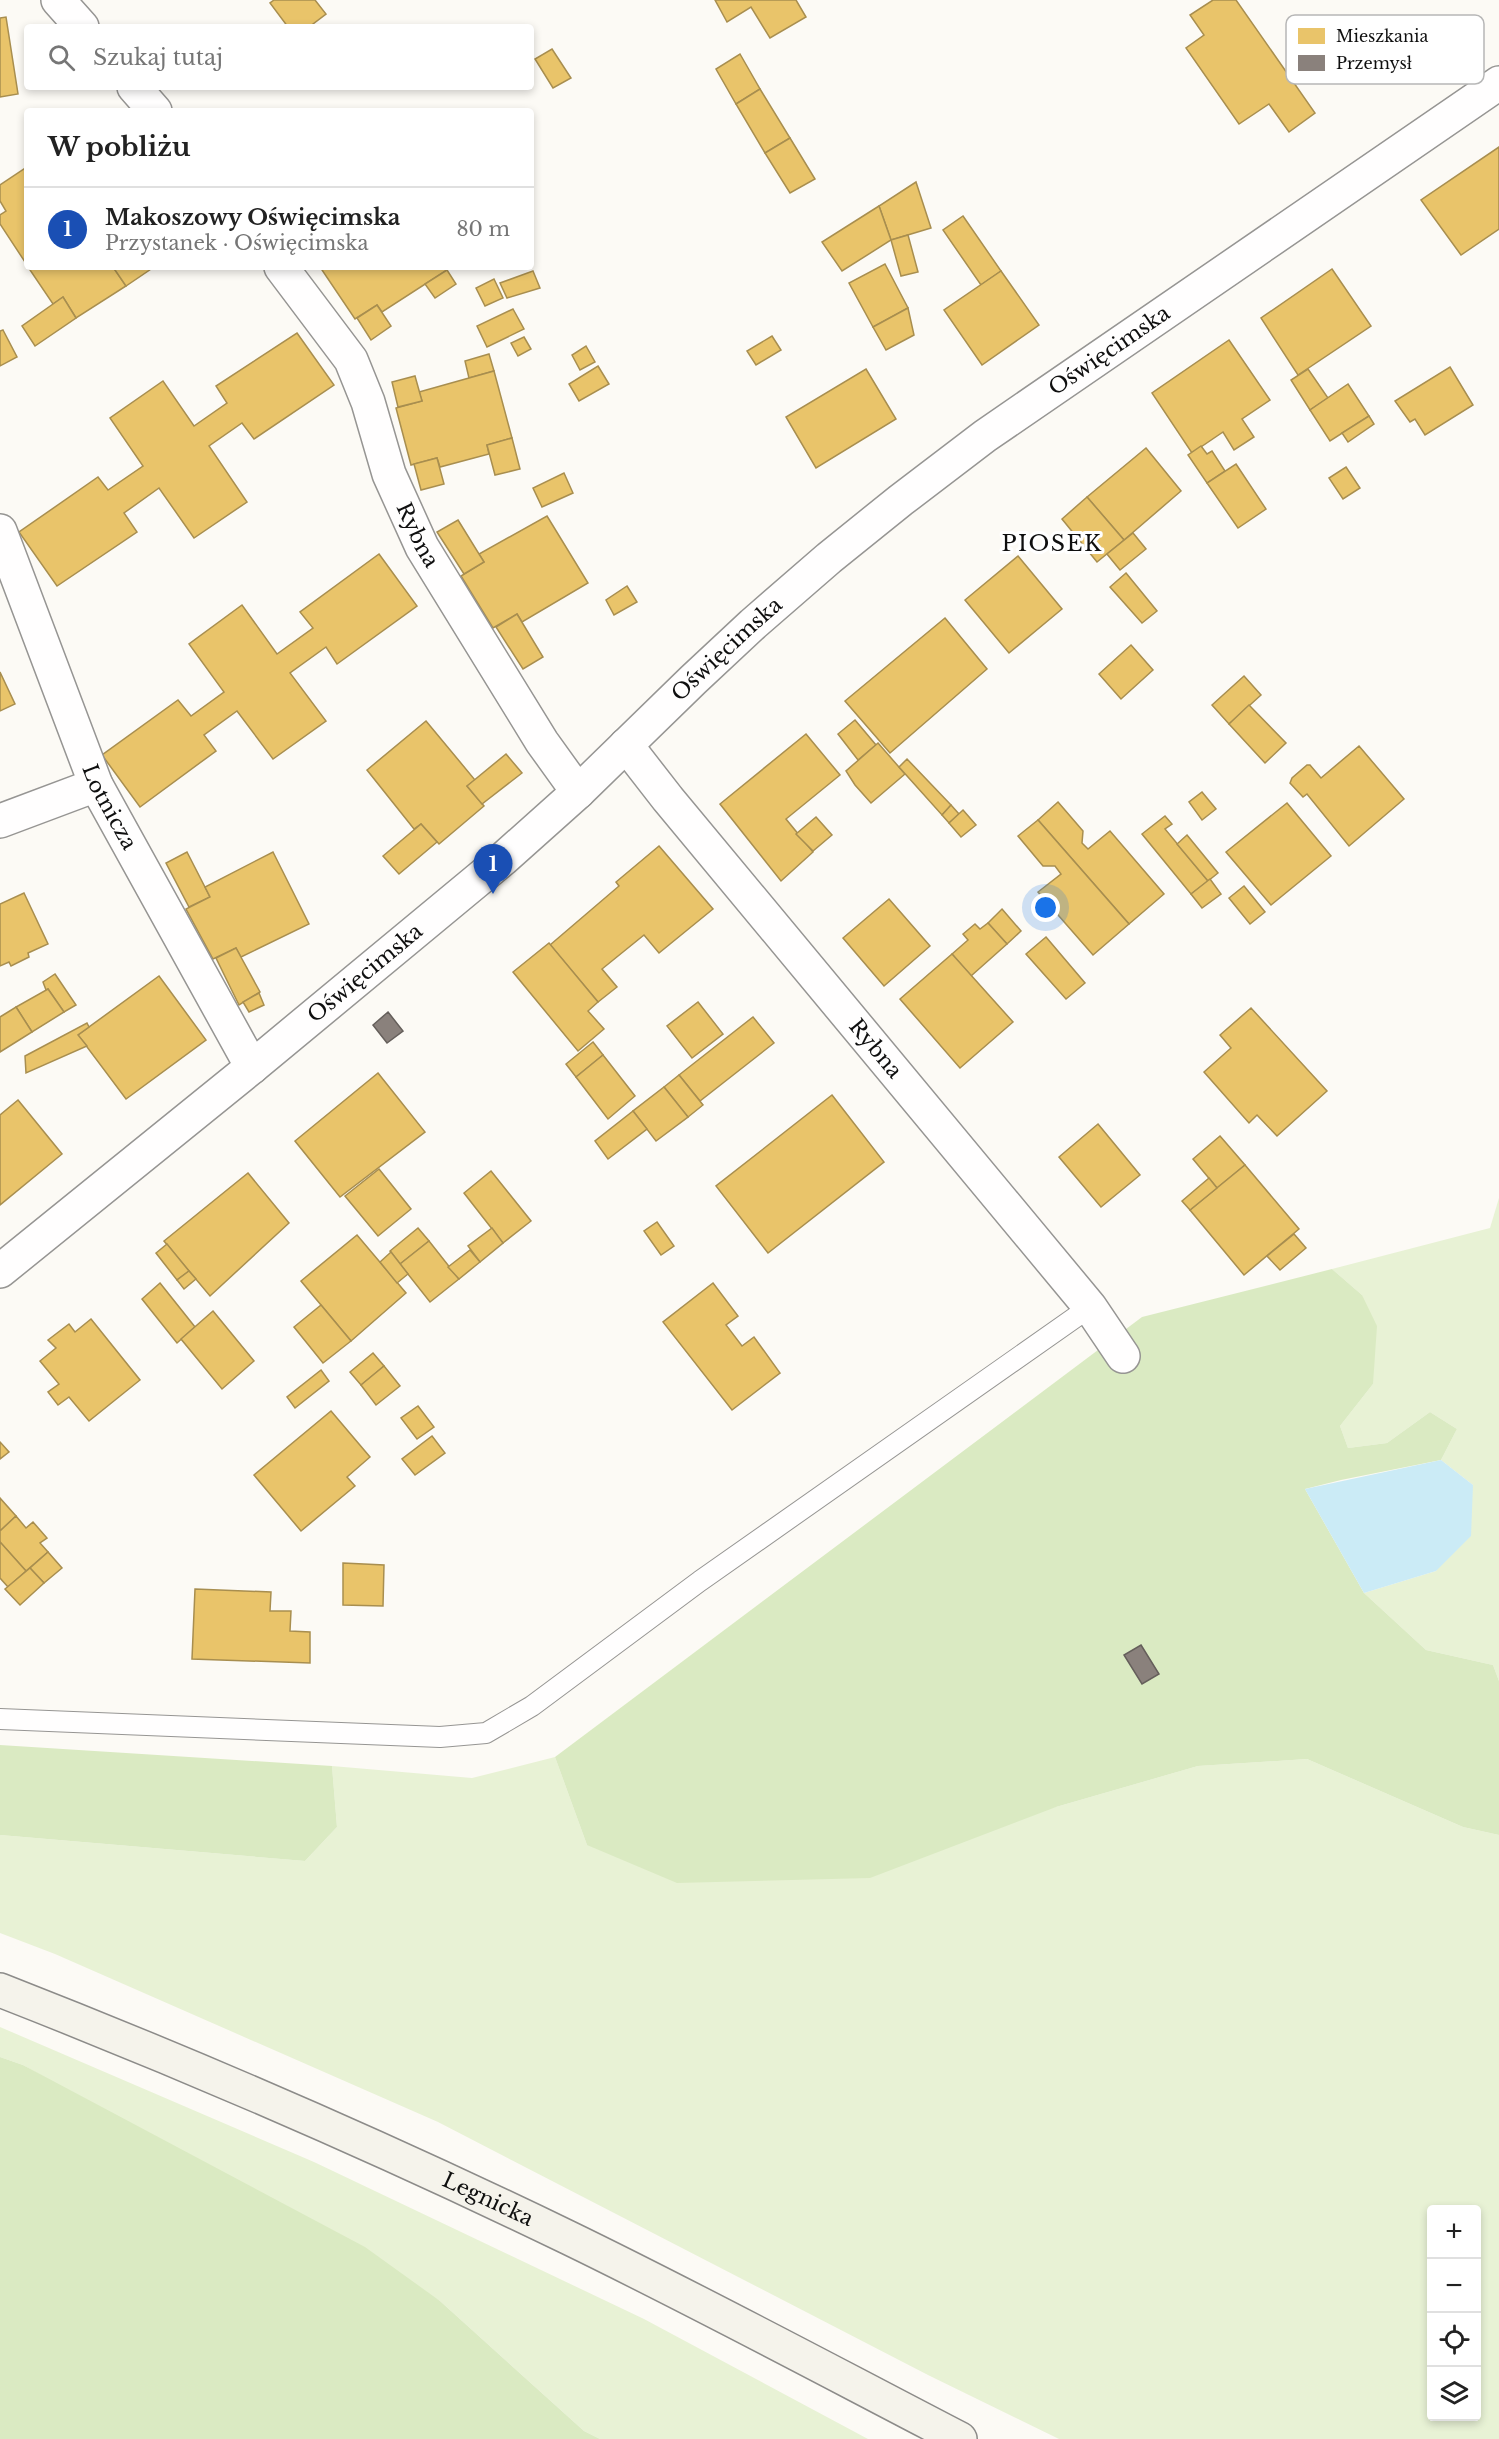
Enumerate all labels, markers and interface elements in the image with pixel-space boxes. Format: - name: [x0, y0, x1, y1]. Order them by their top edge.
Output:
- legend: [1286, 15, 1484, 84]
- search box: [24, 24, 534, 90]
- text: Mieszkania: [1336, 26, 1428, 46]
- icon: search: [45, 41, 78, 74]
- text: Szukaj tutaj: [93, 44, 223, 71]
- text: Przemysł: [1336, 53, 1412, 73]
- text: W pobliżu: [48, 131, 190, 163]
- text: Makoszowy Oświęcimska: [105, 204, 400, 231]
- text: 1: [63, 217, 72, 241]
- text: 80 m: [456, 217, 510, 241]
- text: Przystanek · Oświęcimska: [105, 231, 369, 255]
- street label: Oświęcimska: [1044, 300, 1175, 401]
- street label: Rybna: [391, 498, 445, 573]
- district label: PIOSEK: [1001, 530, 1103, 557]
- street label: Oświęcimska: [666, 591, 788, 707]
- street label: Lotnicza: [76, 761, 142, 855]
- pin: 1: [474, 844, 512, 894]
- your location: [1031, 893, 1060, 922]
- street label: Oświęcimska: [302, 918, 428, 1028]
- street label: Rybna: [843, 1014, 908, 1084]
- street label: Legnicka: [438, 2167, 538, 2232]
- map controls: [1427, 2205, 1481, 2421]
- button: +: [1427, 2205, 1481, 2259]
- button: −: [1427, 2259, 1481, 2313]
- button: locate: [1427, 2313, 1481, 2367]
- button: layers: [1427, 2367, 1481, 2421]

